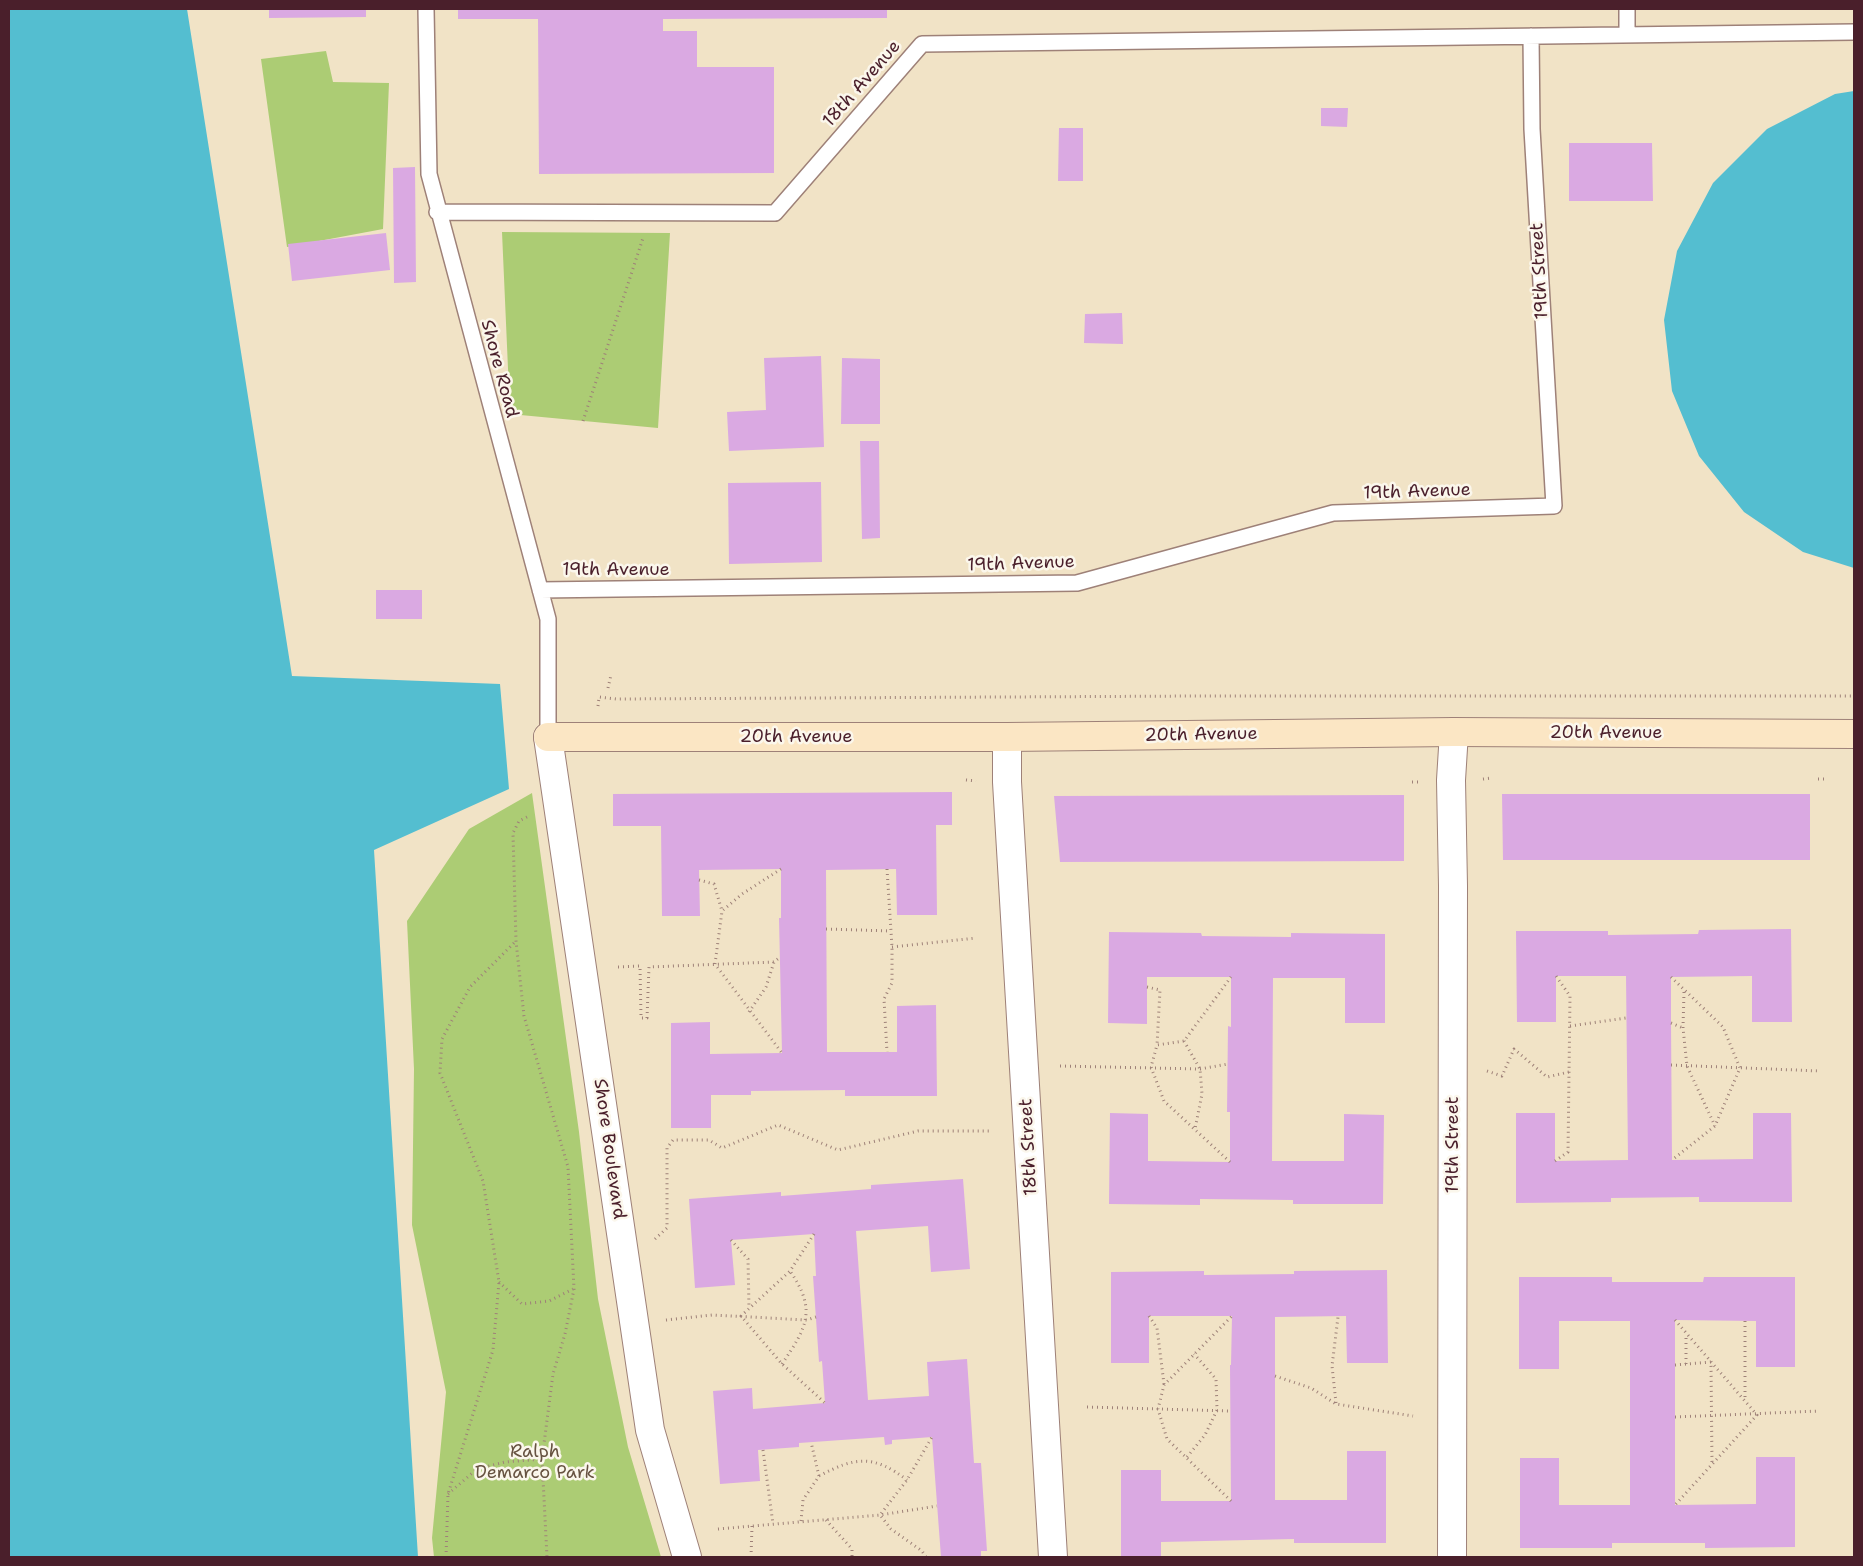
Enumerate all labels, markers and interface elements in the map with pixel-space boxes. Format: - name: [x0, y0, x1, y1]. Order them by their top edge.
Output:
- street label: 18th Avenue: [818, 36, 906, 132]
- street label: 19th Street: [1527, 222, 1553, 320]
- street label: Shore Road: [476, 318, 522, 420]
- street label: 19th Avenue: [1363, 479, 1471, 505]
- street label: 19th Avenue: [967, 551, 1075, 577]
- street label: 19th Avenue: [562, 559, 670, 581]
- street label: 20th Avenue: [1549, 722, 1663, 744]
- street label: 20th Avenue: [1144, 723, 1258, 747]
- street label: 20th Avenue: [739, 726, 853, 748]
- street label: Shore Boulevard: [588, 1077, 630, 1221]
- street label: 19th Street: [1442, 1096, 1464, 1194]
- street label: 18th Street: [1016, 1098, 1042, 1196]
- park label: Ralph Demarco Park: [475, 1441, 595, 1484]

